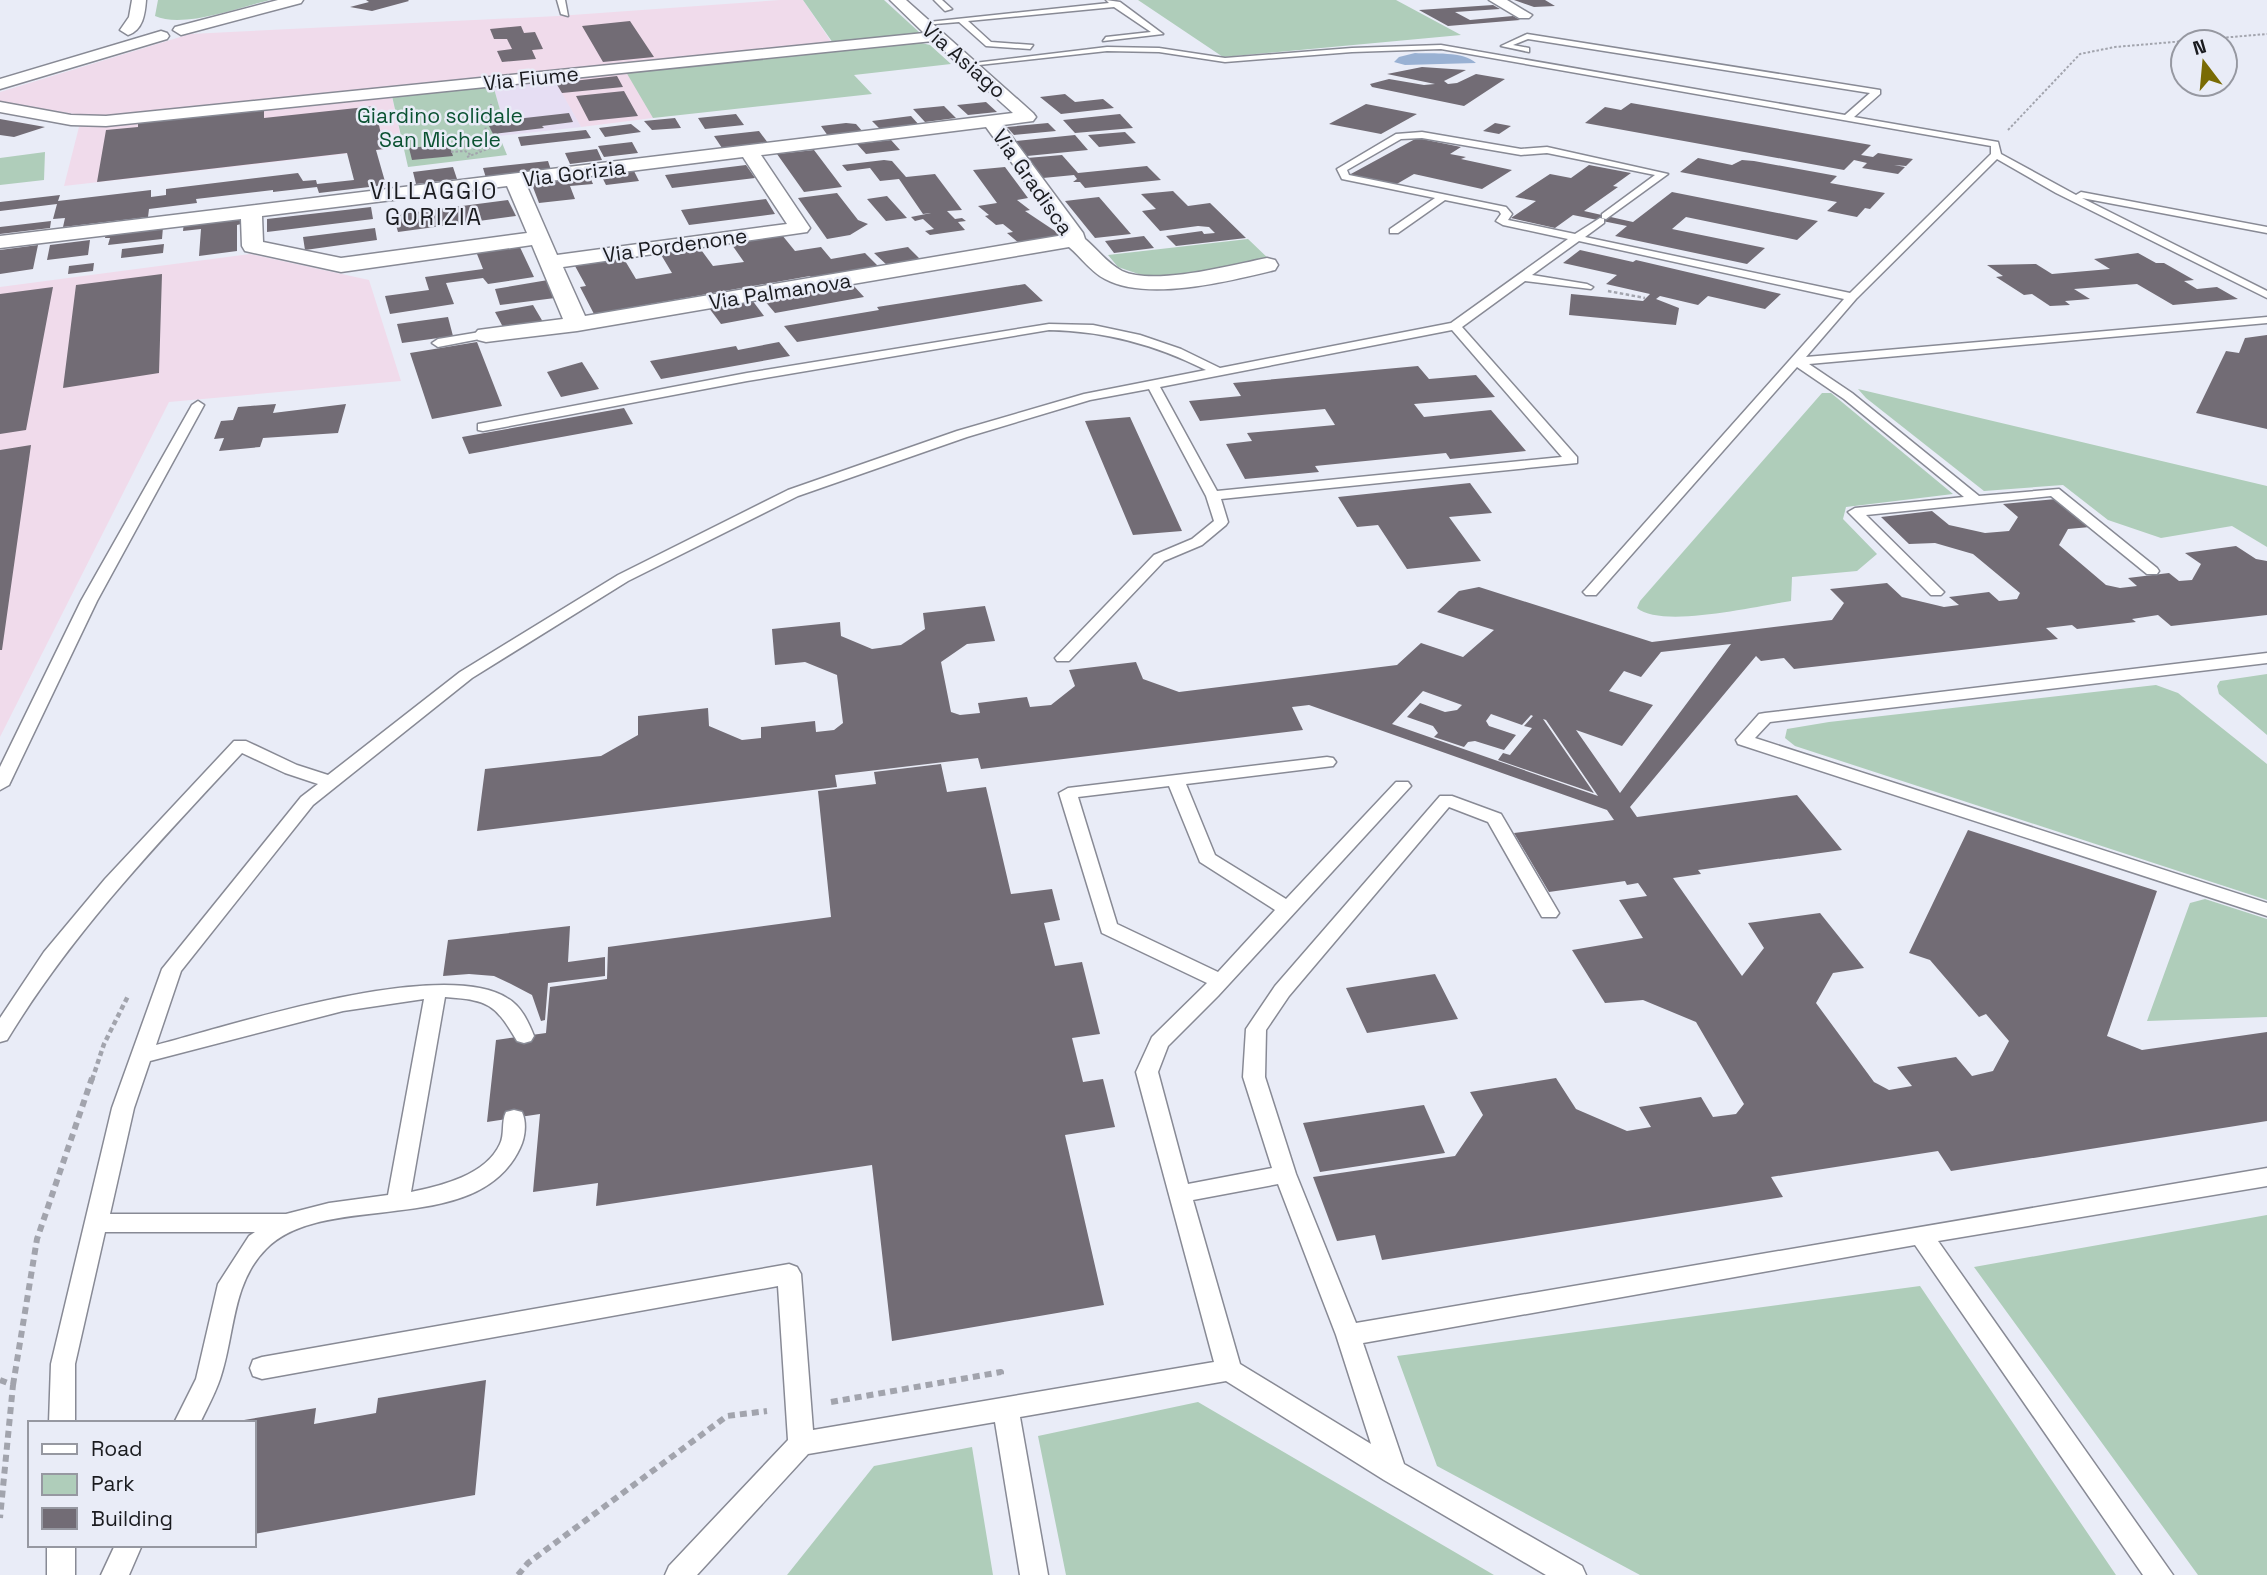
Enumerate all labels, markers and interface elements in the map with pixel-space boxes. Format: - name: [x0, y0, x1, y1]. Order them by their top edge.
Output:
- street label: Via Asiago: [916, 16, 1012, 104]
- north arrow: [2169, 28, 2239, 98]
- text: N: [2190, 33, 2209, 61]
- street label: Via Fiume: [482, 60, 580, 96]
- park label: Giardino solidale San Michele: [357, 102, 523, 153]
- street label: Via Gradisca: [987, 124, 1079, 240]
- street label: Via Gorizia: [521, 153, 627, 193]
- district label: VILLAGGIO GORIZIA: [370, 176, 498, 232]
- street label: Via Pordenone: [601, 222, 749, 268]
- street label: Via Palmanova: [707, 266, 853, 316]
- legend: [28, 1421, 256, 1547]
- text: Road: [91, 1435, 143, 1462]
- text: Park: [91, 1470, 135, 1497]
- text: Building: [91, 1505, 173, 1532]

